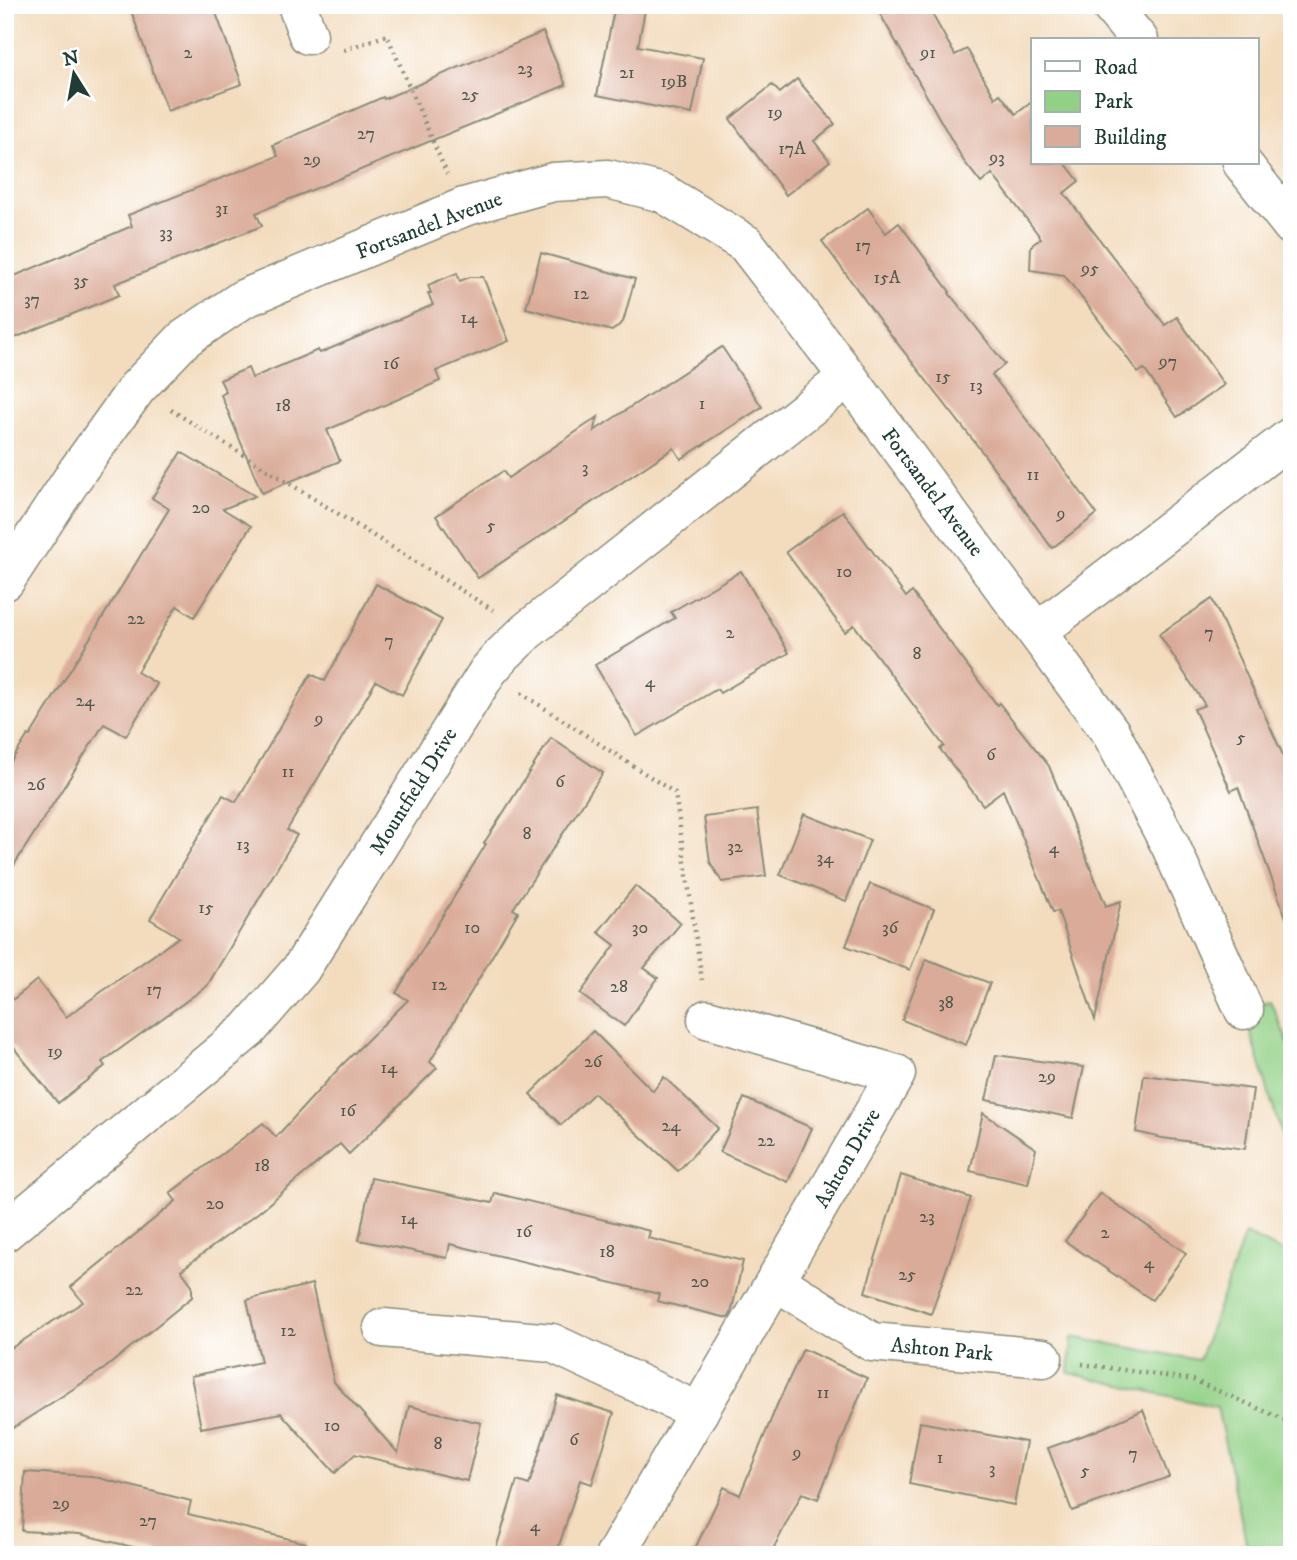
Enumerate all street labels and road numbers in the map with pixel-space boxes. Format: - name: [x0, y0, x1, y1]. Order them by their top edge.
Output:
- street label: Fortsandel Avenue: [353, 186, 506, 266]
- street label: Fortsandel Avenue: [875, 423, 989, 562]
- street label: Mountfield Drive: [364, 723, 464, 860]
- street label: Ashton Drive: [809, 1104, 887, 1213]
- street label: Ashton Park: [890, 1333, 995, 1367]

